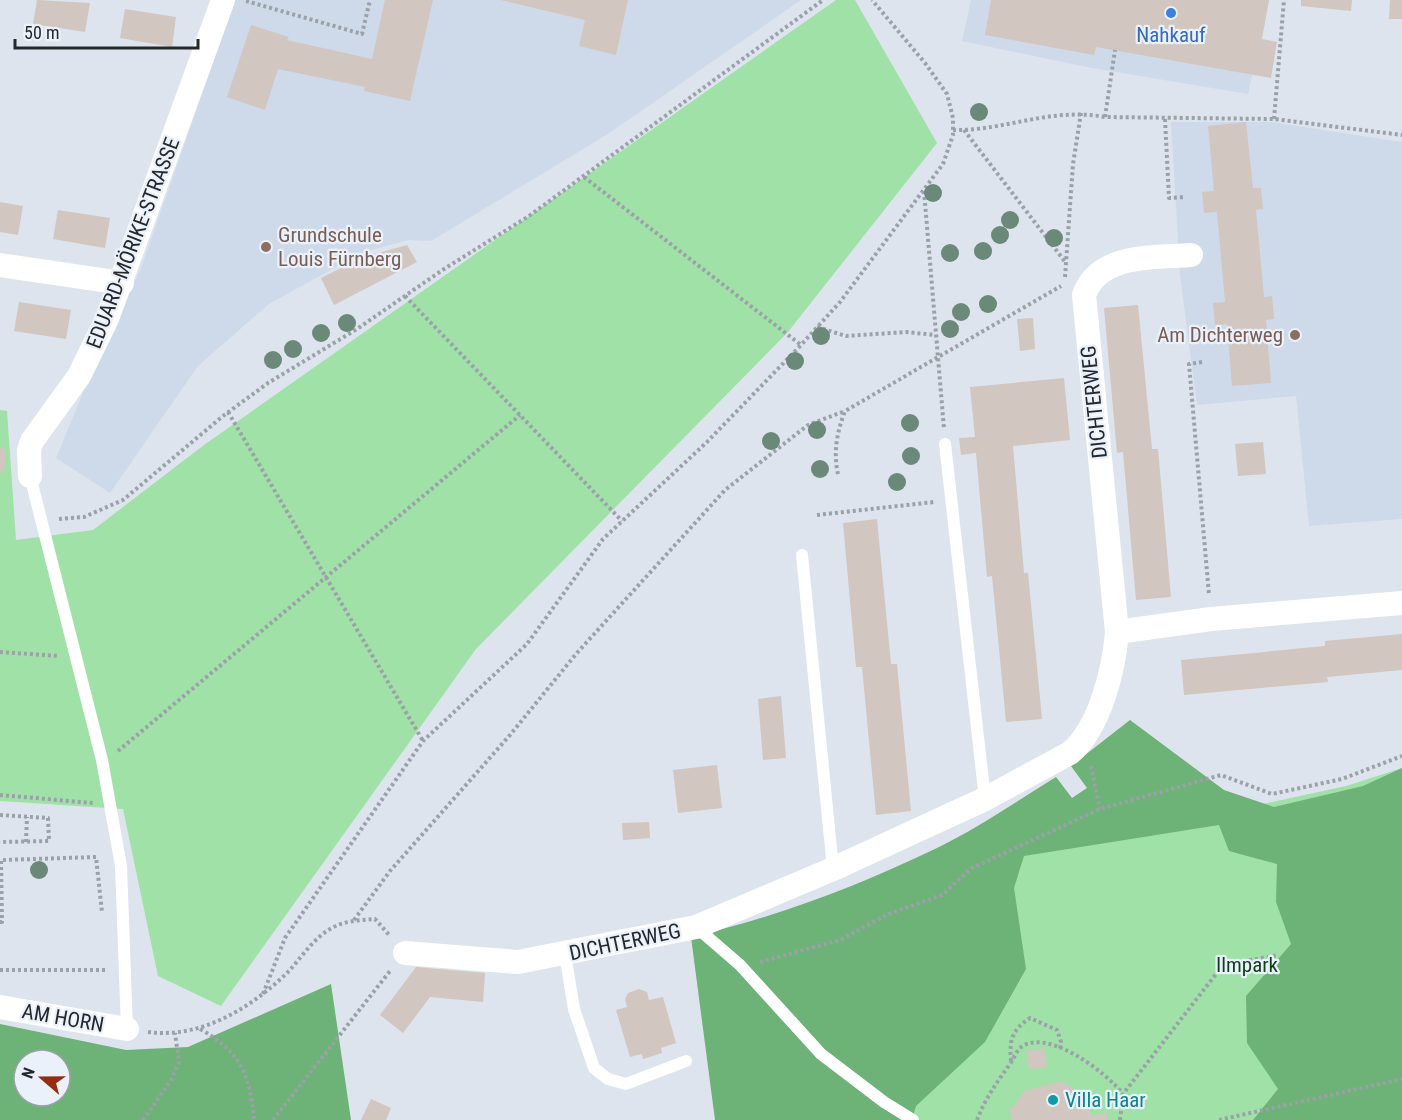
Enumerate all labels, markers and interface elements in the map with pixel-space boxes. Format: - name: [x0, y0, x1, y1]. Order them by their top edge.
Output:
- marker: Nahkauf: [1164, 6, 1178, 20]
- scale bar: [15, 12, 198, 50]
- text: 50 m: [24, 22, 59, 43]
- place label: Nahkauf: [1136, 23, 1206, 47]
- street label: EDUARD-MÖRIKE-STRASSE: [82, 134, 184, 352]
- place label: Grundschule Louis Fürnberg: [278, 223, 401, 271]
- marker: Grundschule Louis Fürnberg: [259, 240, 273, 254]
- place label: Am Dichterweg: [1157, 323, 1283, 347]
- marker: Am Dichterweg: [1288, 328, 1302, 342]
- street label: DICHTERWEG: [1076, 344, 1112, 460]
- street label: DICHTERWEG: [567, 918, 683, 966]
- park label: Ilmpark: [1216, 953, 1279, 977]
- street label: AM HORN: [20, 999, 106, 1037]
- north arrow: [12, 1048, 72, 1108]
- text: N: [18, 1065, 39, 1081]
- place label: Villa Haar: [1065, 1088, 1146, 1112]
- marker: Villa Haar: [1046, 1093, 1060, 1107]

